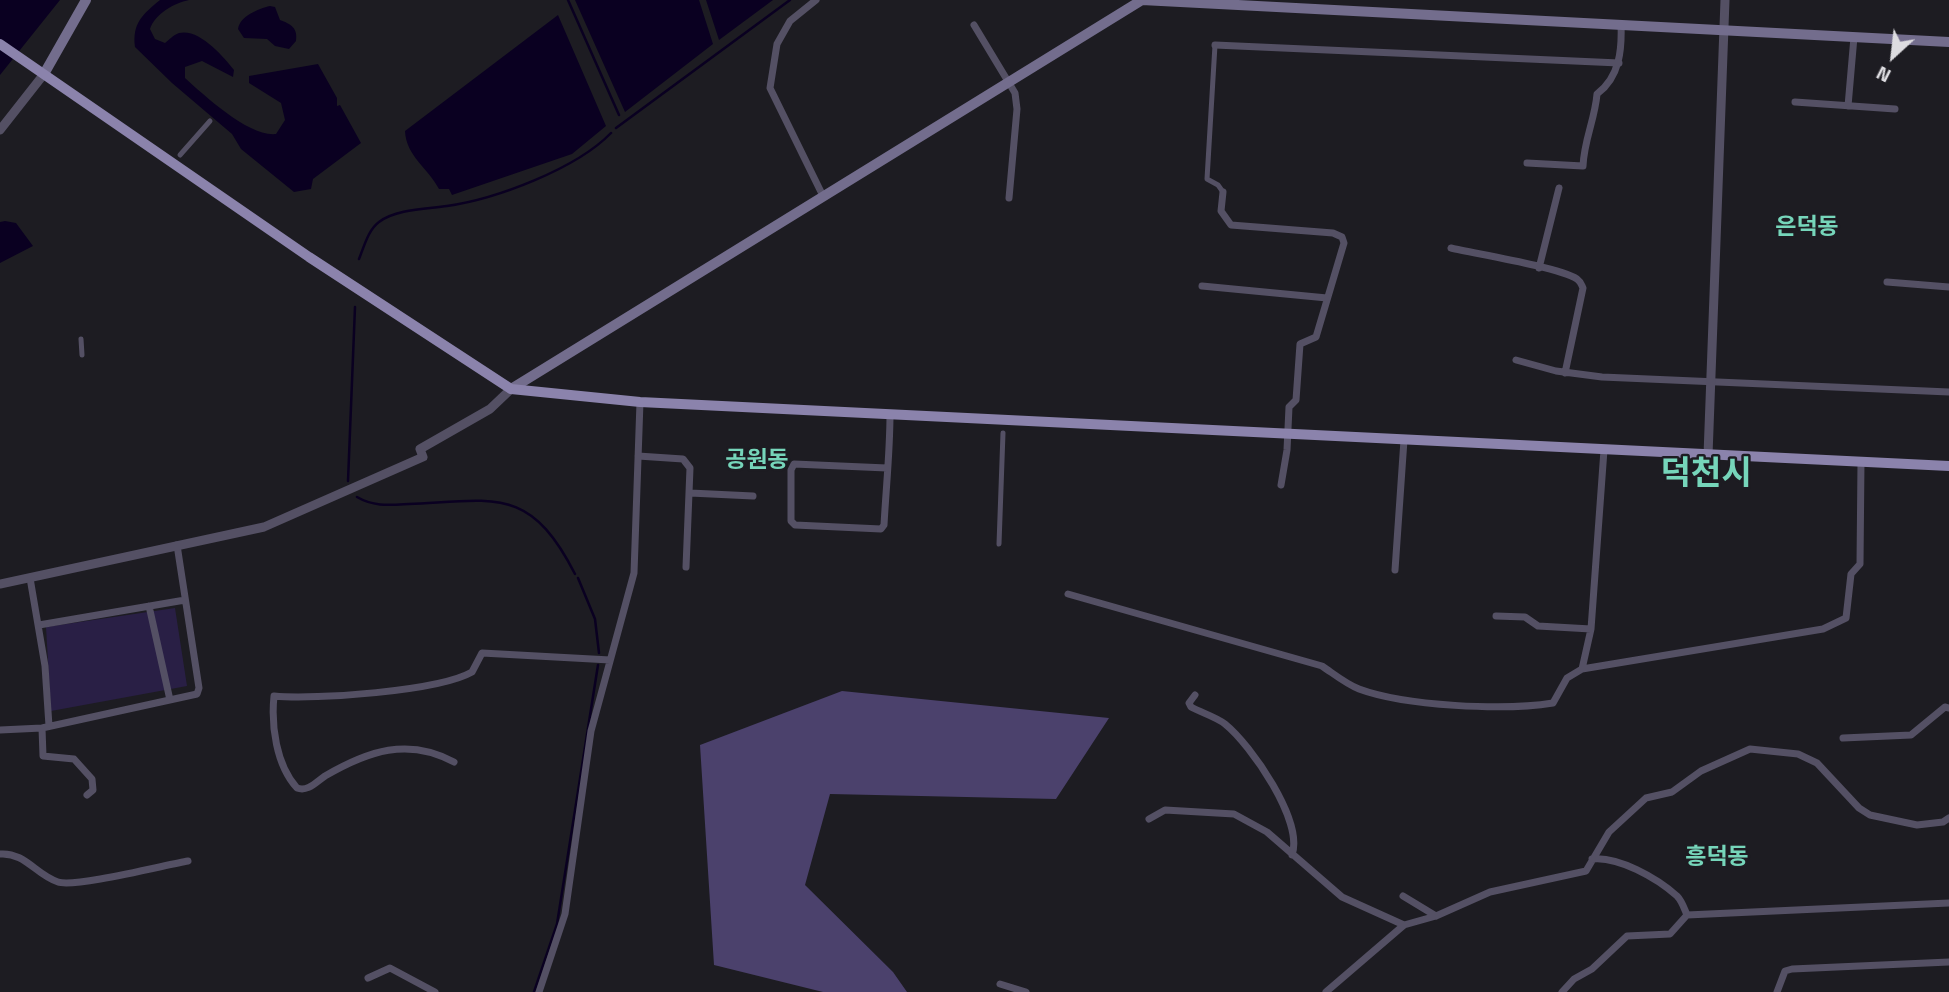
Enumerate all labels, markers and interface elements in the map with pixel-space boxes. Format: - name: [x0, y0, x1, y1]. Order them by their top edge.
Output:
- north arrow: [1858, 21, 1928, 91]
- text: N: [1871, 59, 1896, 91]
- district label: 은덕동: [1775, 214, 1839, 242]
- district label: 공원동: [725, 447, 789, 475]
- district label: 덕천시: [1660, 456, 1752, 496]
- district label: 흥덕동: [1685, 844, 1749, 872]

